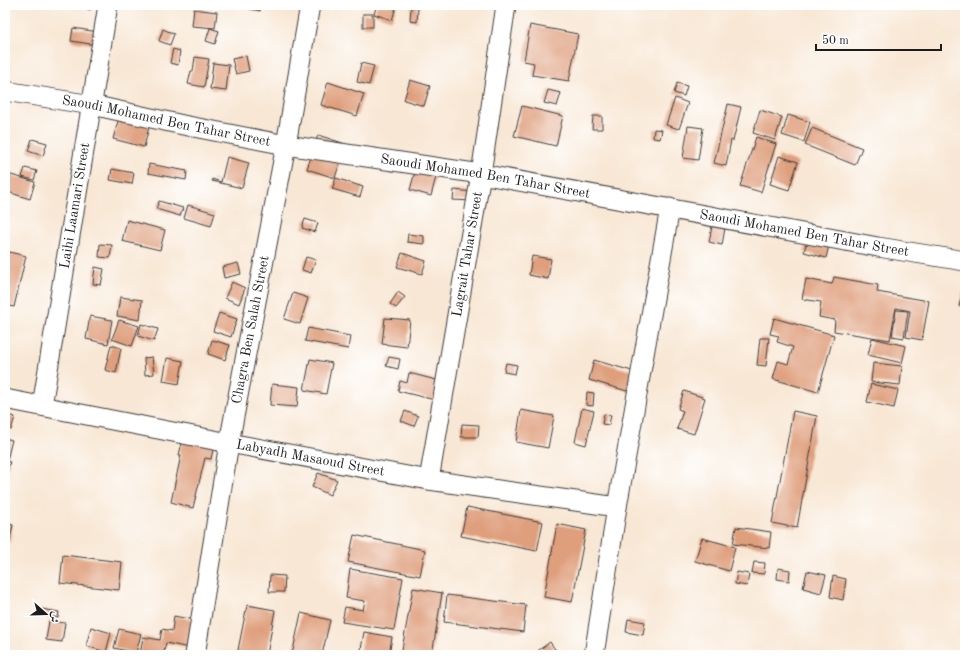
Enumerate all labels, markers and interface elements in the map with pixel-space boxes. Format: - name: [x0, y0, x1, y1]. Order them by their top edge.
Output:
- scale bar: [816, 26, 941, 52]
- text: 50 m: [822, 34, 849, 47]
- street label: Saoudi Mohamed Ben Tahar Street: [61, 93, 272, 149]
- street label: Laihi Laamari Street: [58, 142, 92, 270]
- street label: Saoudi Mohamed Ben Tahar Street: [380, 152, 591, 201]
- street label: Lagrait Tahar Street: [450, 190, 485, 318]
- street label: Saoudi Mohamed Ben Tahar Street: [699, 207, 910, 259]
- street label: Chagra Ben Salah Street: [230, 254, 272, 405]
- street label: Labyadh Masaoud Street: [235, 437, 386, 479]
- north arrow: [26, 594, 66, 634]
- text: ش: [47, 610, 61, 624]

